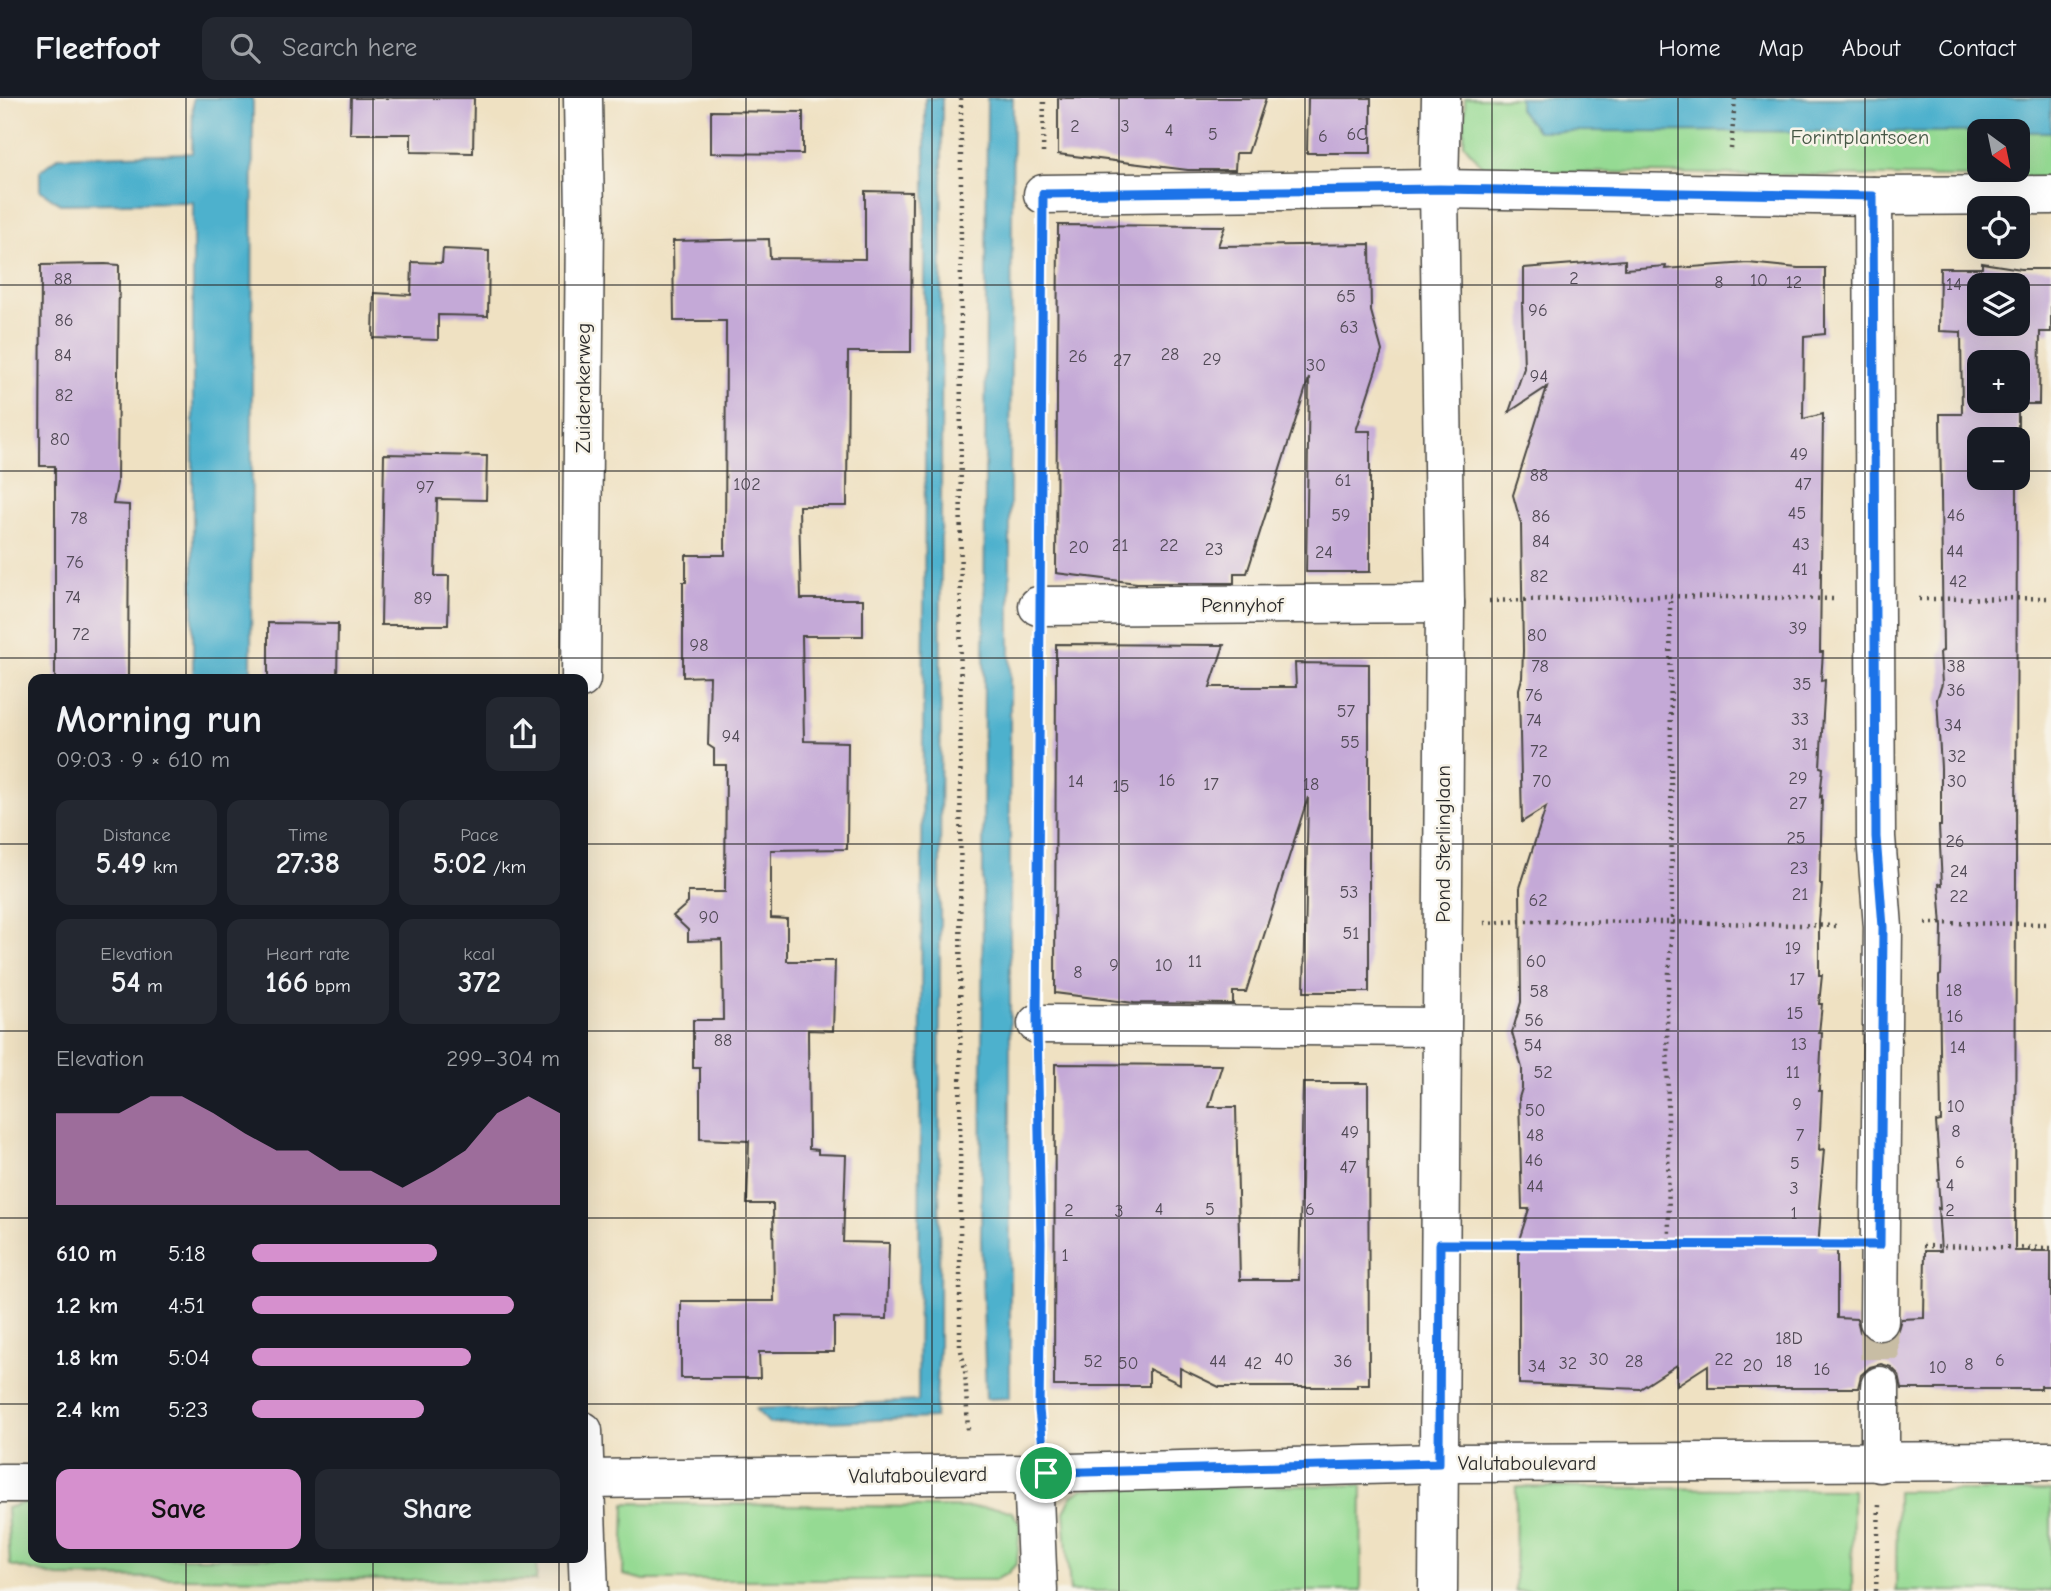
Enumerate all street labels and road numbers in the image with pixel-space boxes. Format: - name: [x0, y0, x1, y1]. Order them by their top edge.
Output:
- street label: Zuiderakerweg: [571, 323, 595, 453]
- street label: Pennyhof: [1201, 593, 1284, 617]
- street label: Pond Sterlinglaan: [1431, 765, 1455, 923]
- street label: Valutaboulevard: [1458, 1451, 1596, 1475]
- street label: Valutaboulevard: [848, 1462, 988, 1488]

